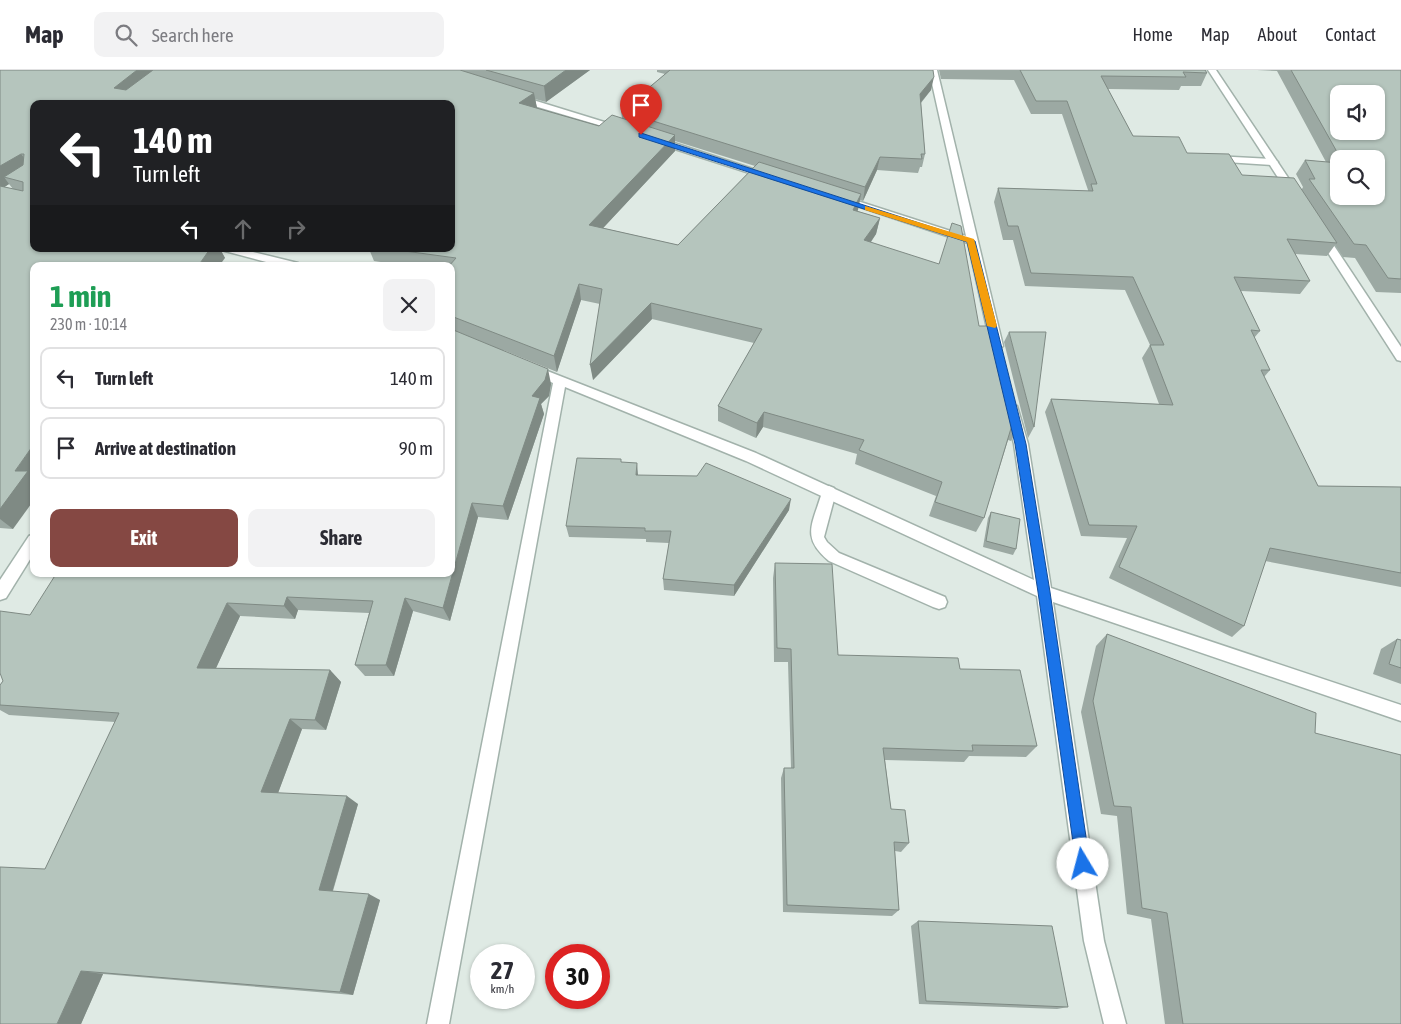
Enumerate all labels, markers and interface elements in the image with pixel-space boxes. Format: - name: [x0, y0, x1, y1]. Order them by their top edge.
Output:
- search box: [94, 12, 444, 57]
- text: Map: [25, 21, 64, 48]
- icon: search: [112, 21, 140, 49]
- text: Search here: [152, 24, 234, 46]
- text: Home: [1133, 24, 1173, 45]
- text: Map: [1201, 24, 1230, 45]
- text: About: [1258, 24, 1297, 45]
- text: Contact: [1325, 24, 1376, 45]
- pin: [620, 84, 662, 135]
- map controls: [1330, 85, 1385, 205]
- button: sound: [1330, 85, 1385, 140]
- icon: arrive: [627, 91, 655, 119]
- icon: left: [50, 120, 115, 185]
- text: 140 m: [133, 120, 212, 160]
- button: search: [1330, 150, 1385, 205]
- text: Turn left: [133, 161, 200, 187]
- icon: left: [176, 215, 204, 243]
- icon: ahead: [229, 215, 257, 243]
- icon: right: [282, 215, 310, 243]
- text: 1 min: [50, 279, 111, 313]
- button: close: [383, 279, 435, 331]
- text: 230 m · 10:14: [50, 315, 127, 333]
- icon: left: [52, 364, 80, 392]
- text: Turn left: [95, 367, 153, 389]
- text: 140 m: [390, 367, 433, 389]
- icon: arrive: [52, 434, 80, 462]
- text: Arrive at destination: [95, 437, 236, 459]
- text: 90 m: [399, 437, 433, 459]
- button: Exit: [50, 509, 238, 567]
- button: Share: [248, 509, 435, 567]
- position arrow: [1056, 837, 1108, 889]
- speed limit sign: 30: [545, 944, 610, 1009]
- text: 27: [491, 956, 514, 984]
- text: km/h: [491, 982, 514, 996]

